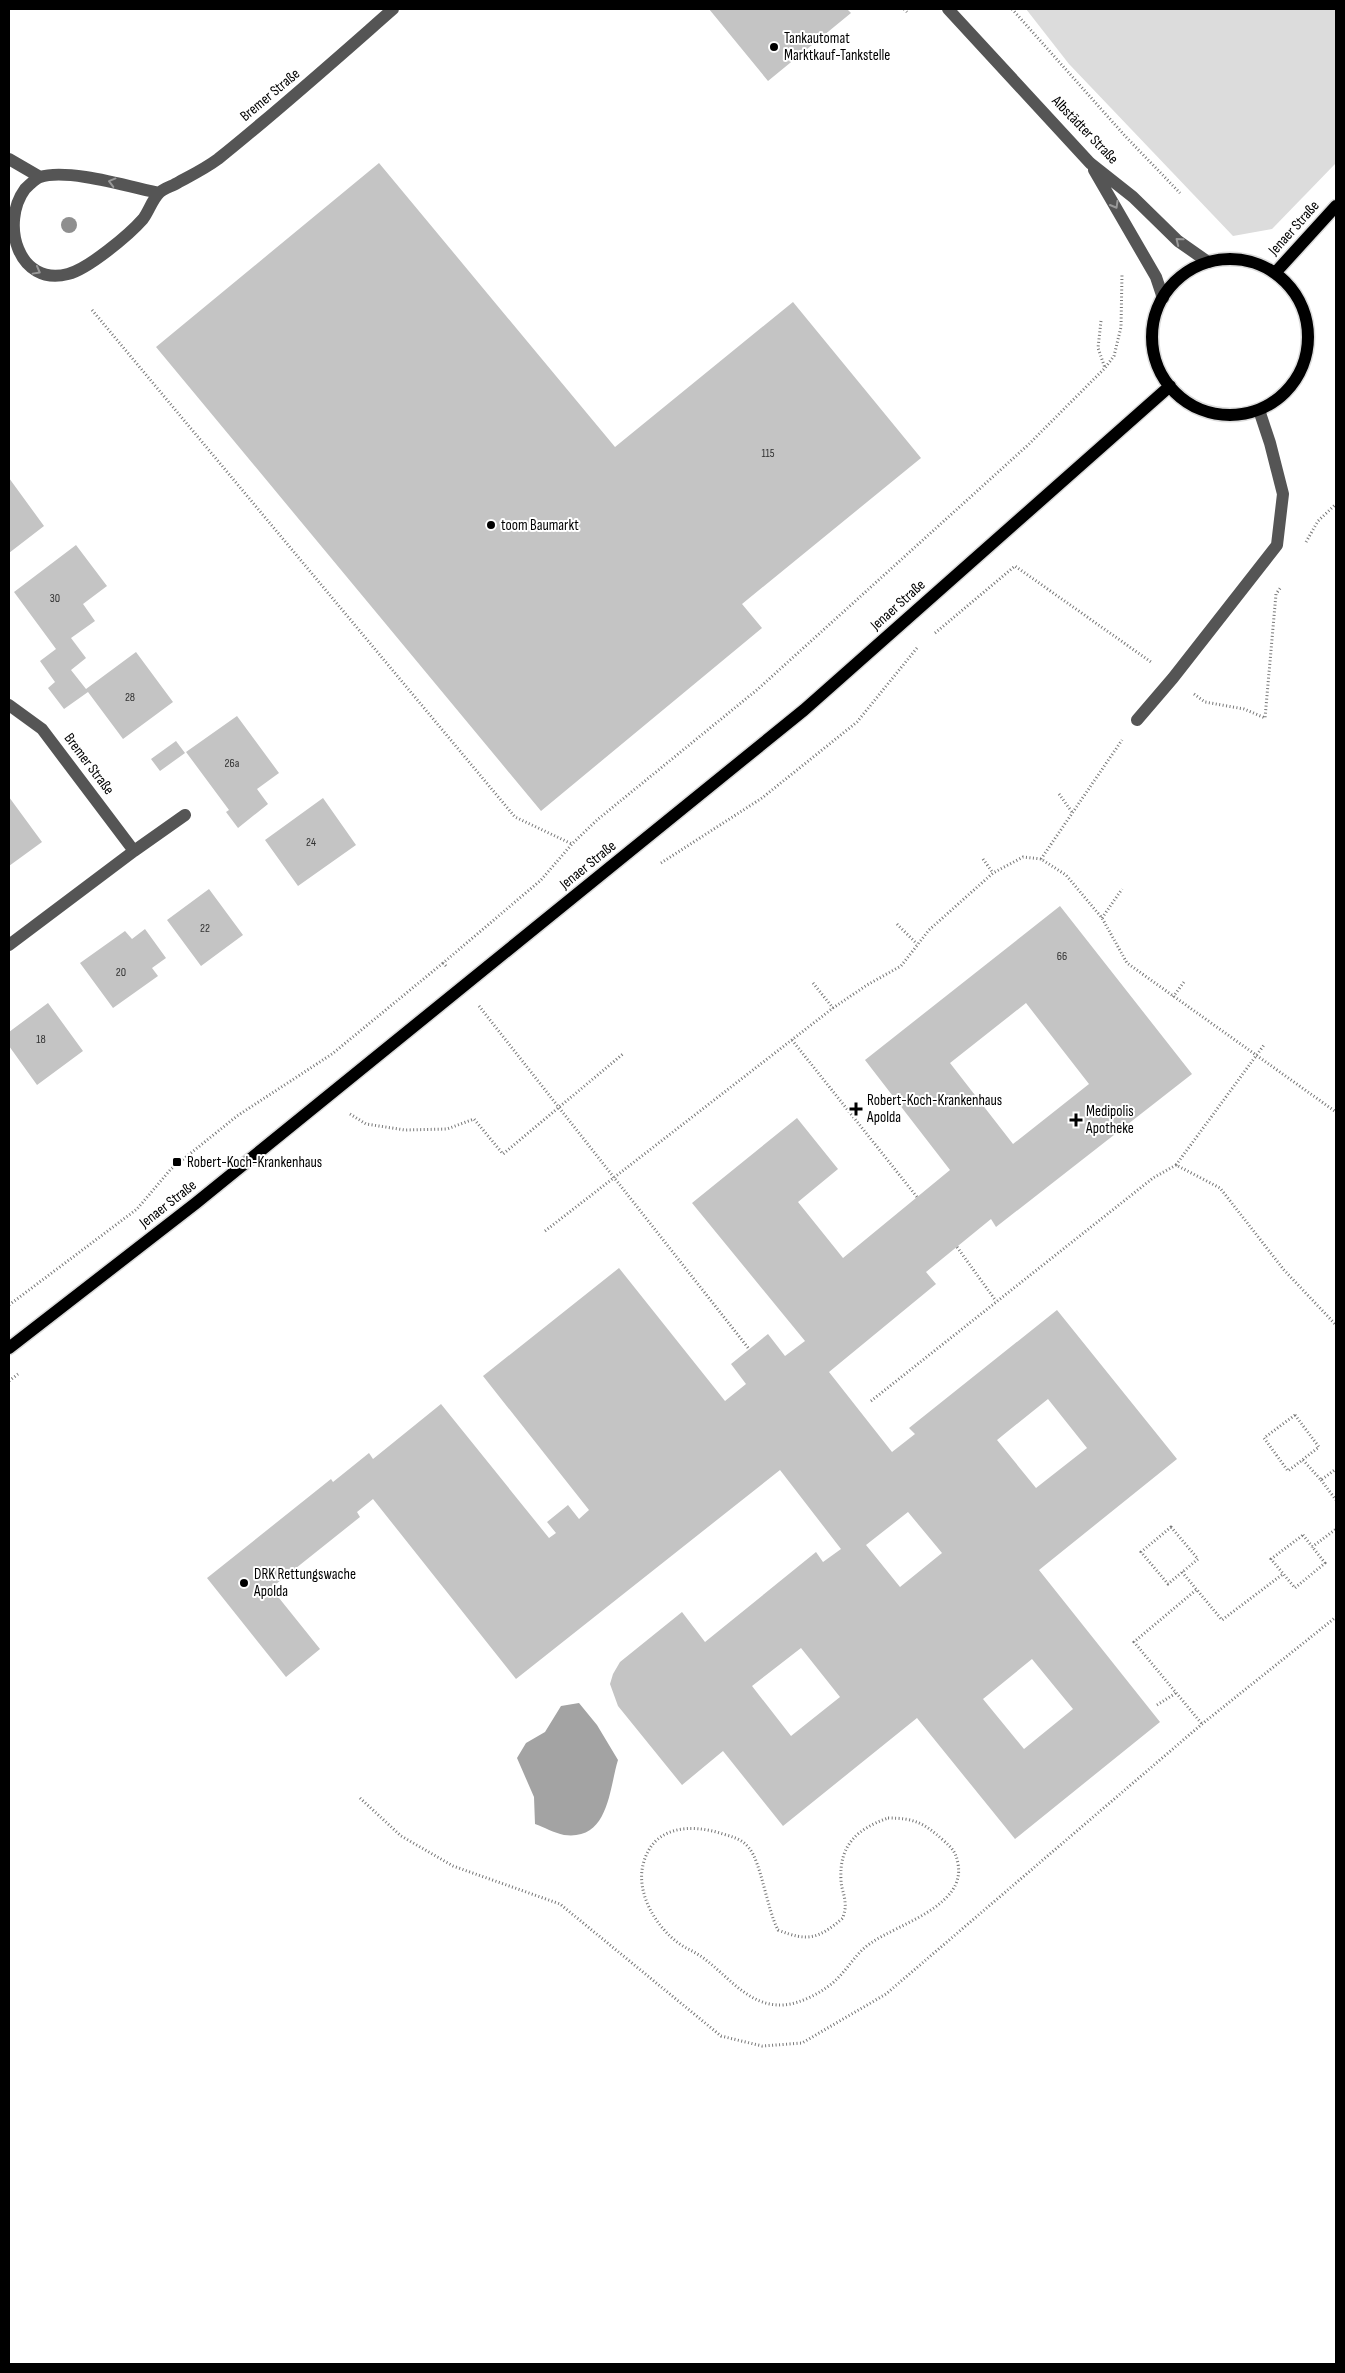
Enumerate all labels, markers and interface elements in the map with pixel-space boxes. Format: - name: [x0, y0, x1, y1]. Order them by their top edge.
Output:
- place label: Tankautomat Marktkauf-Tankstelle: [784, 29, 890, 65]
- marker: Tankautomat Marktkauf-Tankstelle: [768, 41, 780, 53]
- street label: Bremer Straße: [236, 64, 304, 126]
- street label: Albstädter Straße: [1047, 91, 1122, 168]
- one-way arrow: [107, 177, 116, 188]
- street label: Jenaer Straße: [1264, 197, 1324, 260]
- one-way arrow: [1109, 200, 1119, 209]
- one-way arrow: [1176, 237, 1185, 246]
- one-way arrow: [32, 264, 41, 274]
- house number: 115: [761, 446, 775, 461]
- place label: toom Baumarkt: [501, 516, 579, 535]
- marker: toom Baumarkt: [485, 519, 497, 531]
- street label: Jenaer Straße: [866, 575, 929, 635]
- house number: 30: [50, 591, 60, 606]
- house number: 28: [125, 690, 135, 705]
- street label: Bremer Straße: [60, 729, 118, 799]
- house number: 26a: [225, 756, 240, 771]
- house number: 24: [306, 835, 316, 850]
- street label: Jenaer Straße: [555, 836, 620, 894]
- house number: 22: [200, 921, 210, 936]
- house number: 66: [1057, 949, 1067, 964]
- house number: 20: [116, 965, 126, 980]
- house number: 18: [36, 1032, 46, 1047]
- place label: Robert-Koch-Krankenhaus Apolda: [866, 1091, 1002, 1127]
- marker: Robert-Koch-Krankenhaus Apolda: [849, 1102, 863, 1116]
- place label: Medipolis Apotheke: [1085, 1102, 1134, 1138]
- marker: Medipolis Apotheke: [1070, 1114, 1082, 1126]
- place label: Robert-Koch-Krankenhaus: [187, 1153, 322, 1172]
- marker: Robert-Koch-Krankenhaus: [171, 1156, 183, 1168]
- street label: Jenaer Straße: [135, 1176, 200, 1233]
- place label: DRK Rettungswache Apolda: [253, 1565, 356, 1601]
- marker: DRK Rettungswache Apolda: [238, 1577, 250, 1589]

